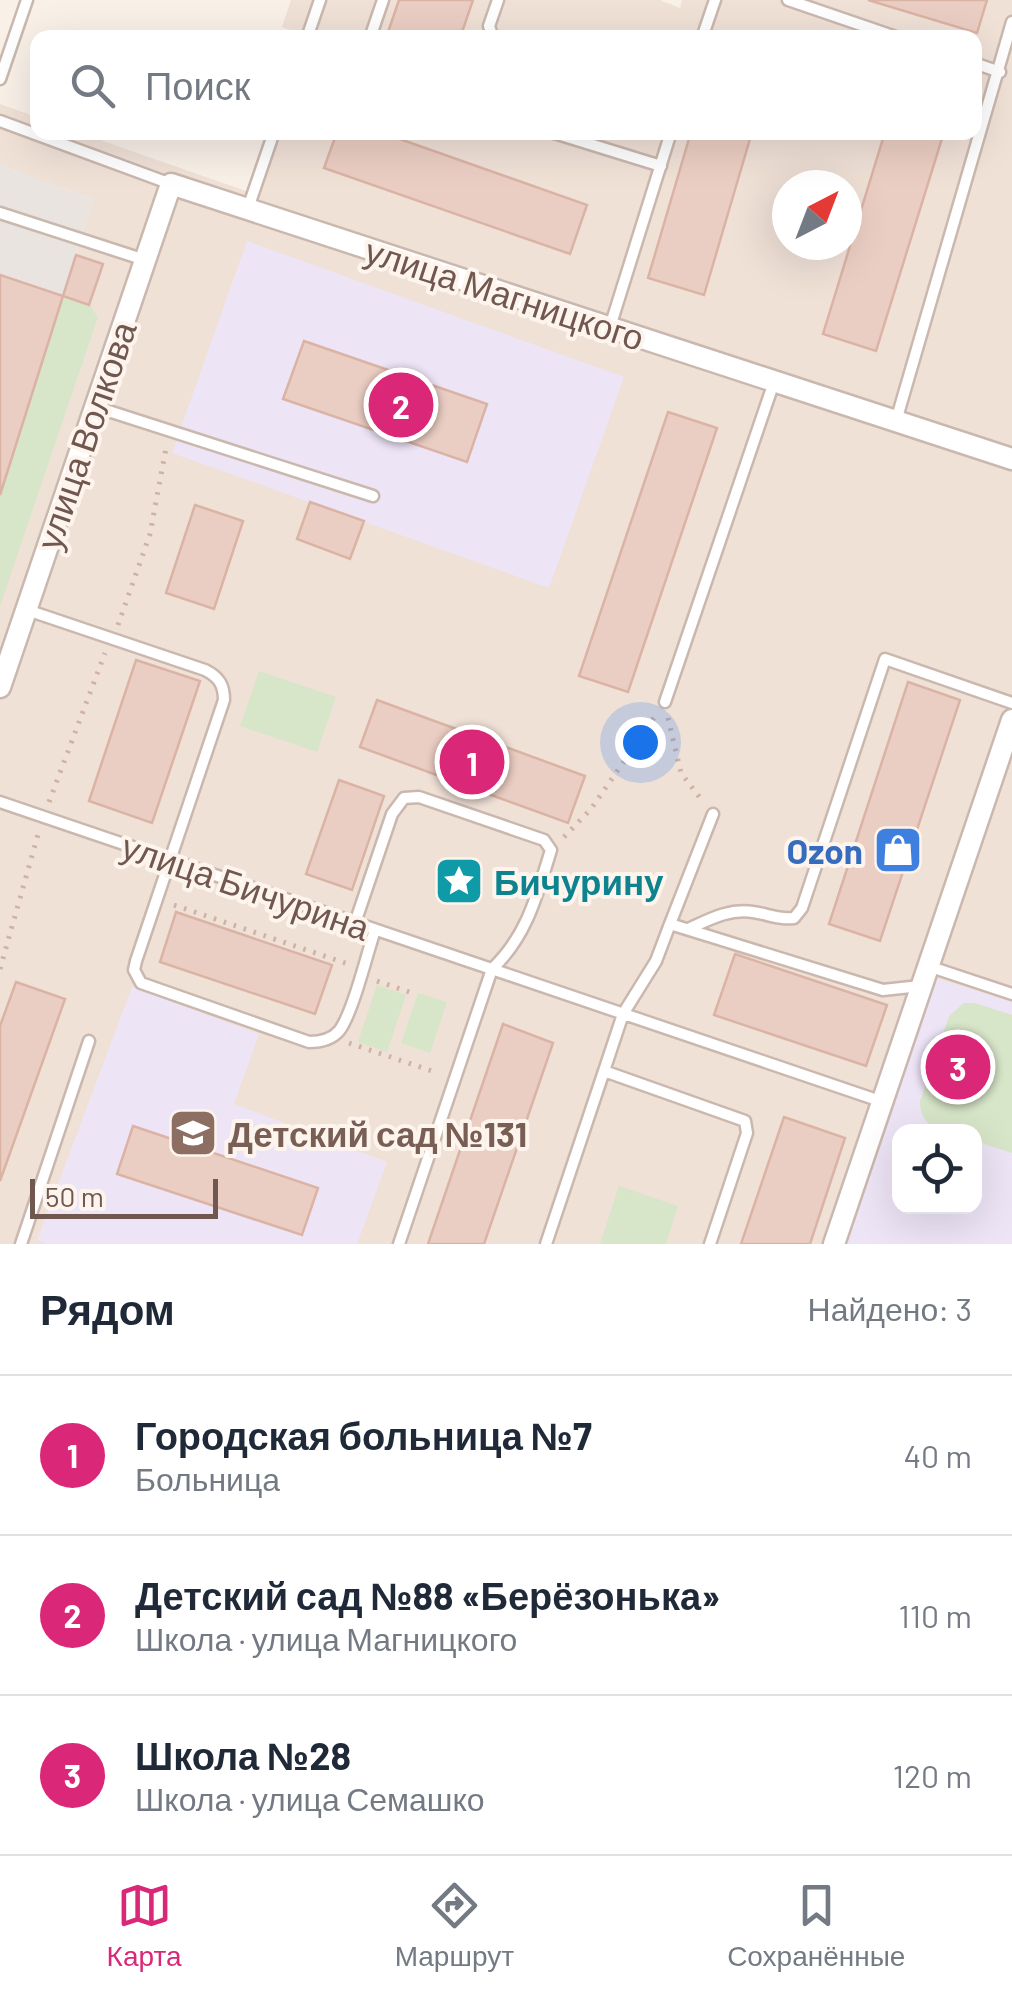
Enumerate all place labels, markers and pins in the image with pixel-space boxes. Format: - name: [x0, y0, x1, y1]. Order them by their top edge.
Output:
- pin: 2: [368, 368, 434, 442]
- pin: 1: [440, 724, 504, 800]
- shop icon: Ozon: [872, 824, 924, 876]
- place label: Ozon: [787, 829, 863, 871]
- place icon: Бичурину: [433, 855, 485, 907]
- place label: Бичурину: [494, 860, 664, 902]
- pin: 3: [926, 1030, 990, 1104]
- school or university icon: Детский сад №131: [167, 1107, 219, 1159]
- place label: Детский сад №131: [228, 1112, 527, 1154]

